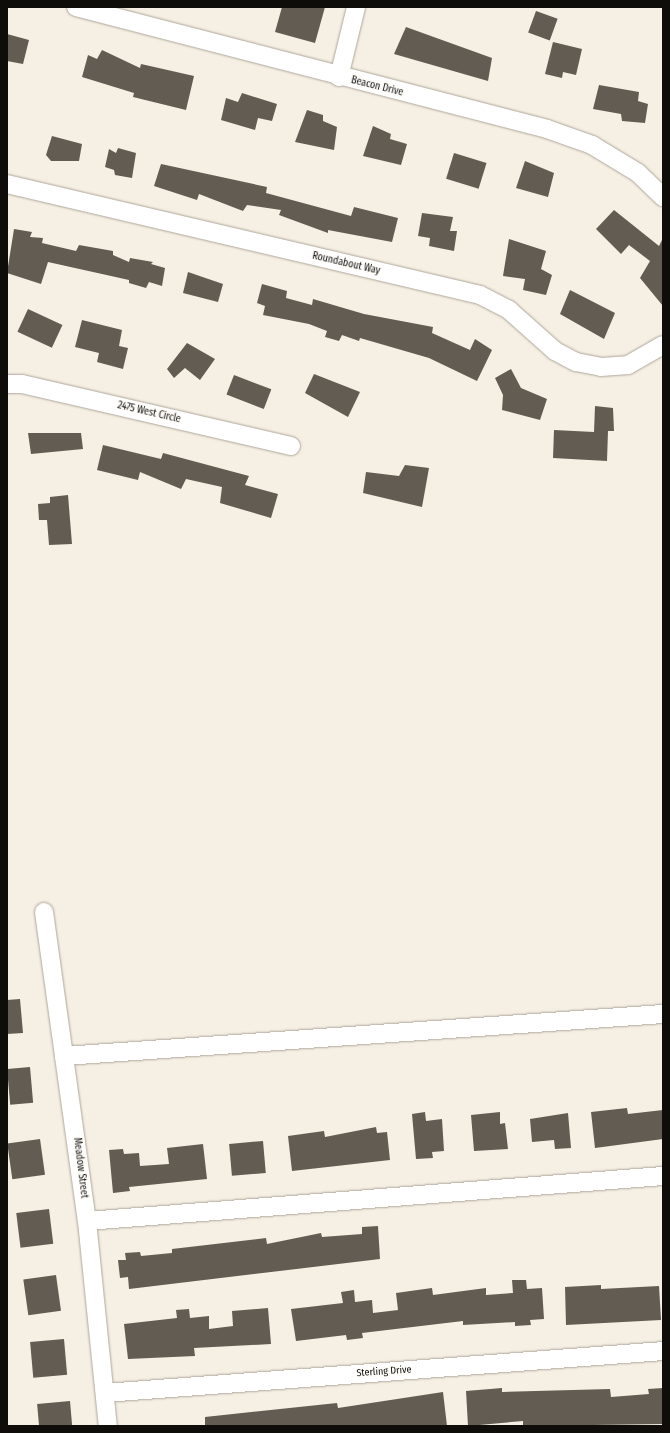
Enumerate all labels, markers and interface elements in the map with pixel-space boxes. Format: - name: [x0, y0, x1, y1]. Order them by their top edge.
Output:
- street label: Beacon Drive: [350, 75, 404, 99]
- street label: Roundabout Way: [311, 250, 381, 278]
- street label: 2475 West Circle: [116, 400, 182, 426]
- street label: Meadow Street: [70, 1137, 90, 1199]
- street label: Sterling Drive: [356, 1364, 412, 1380]

